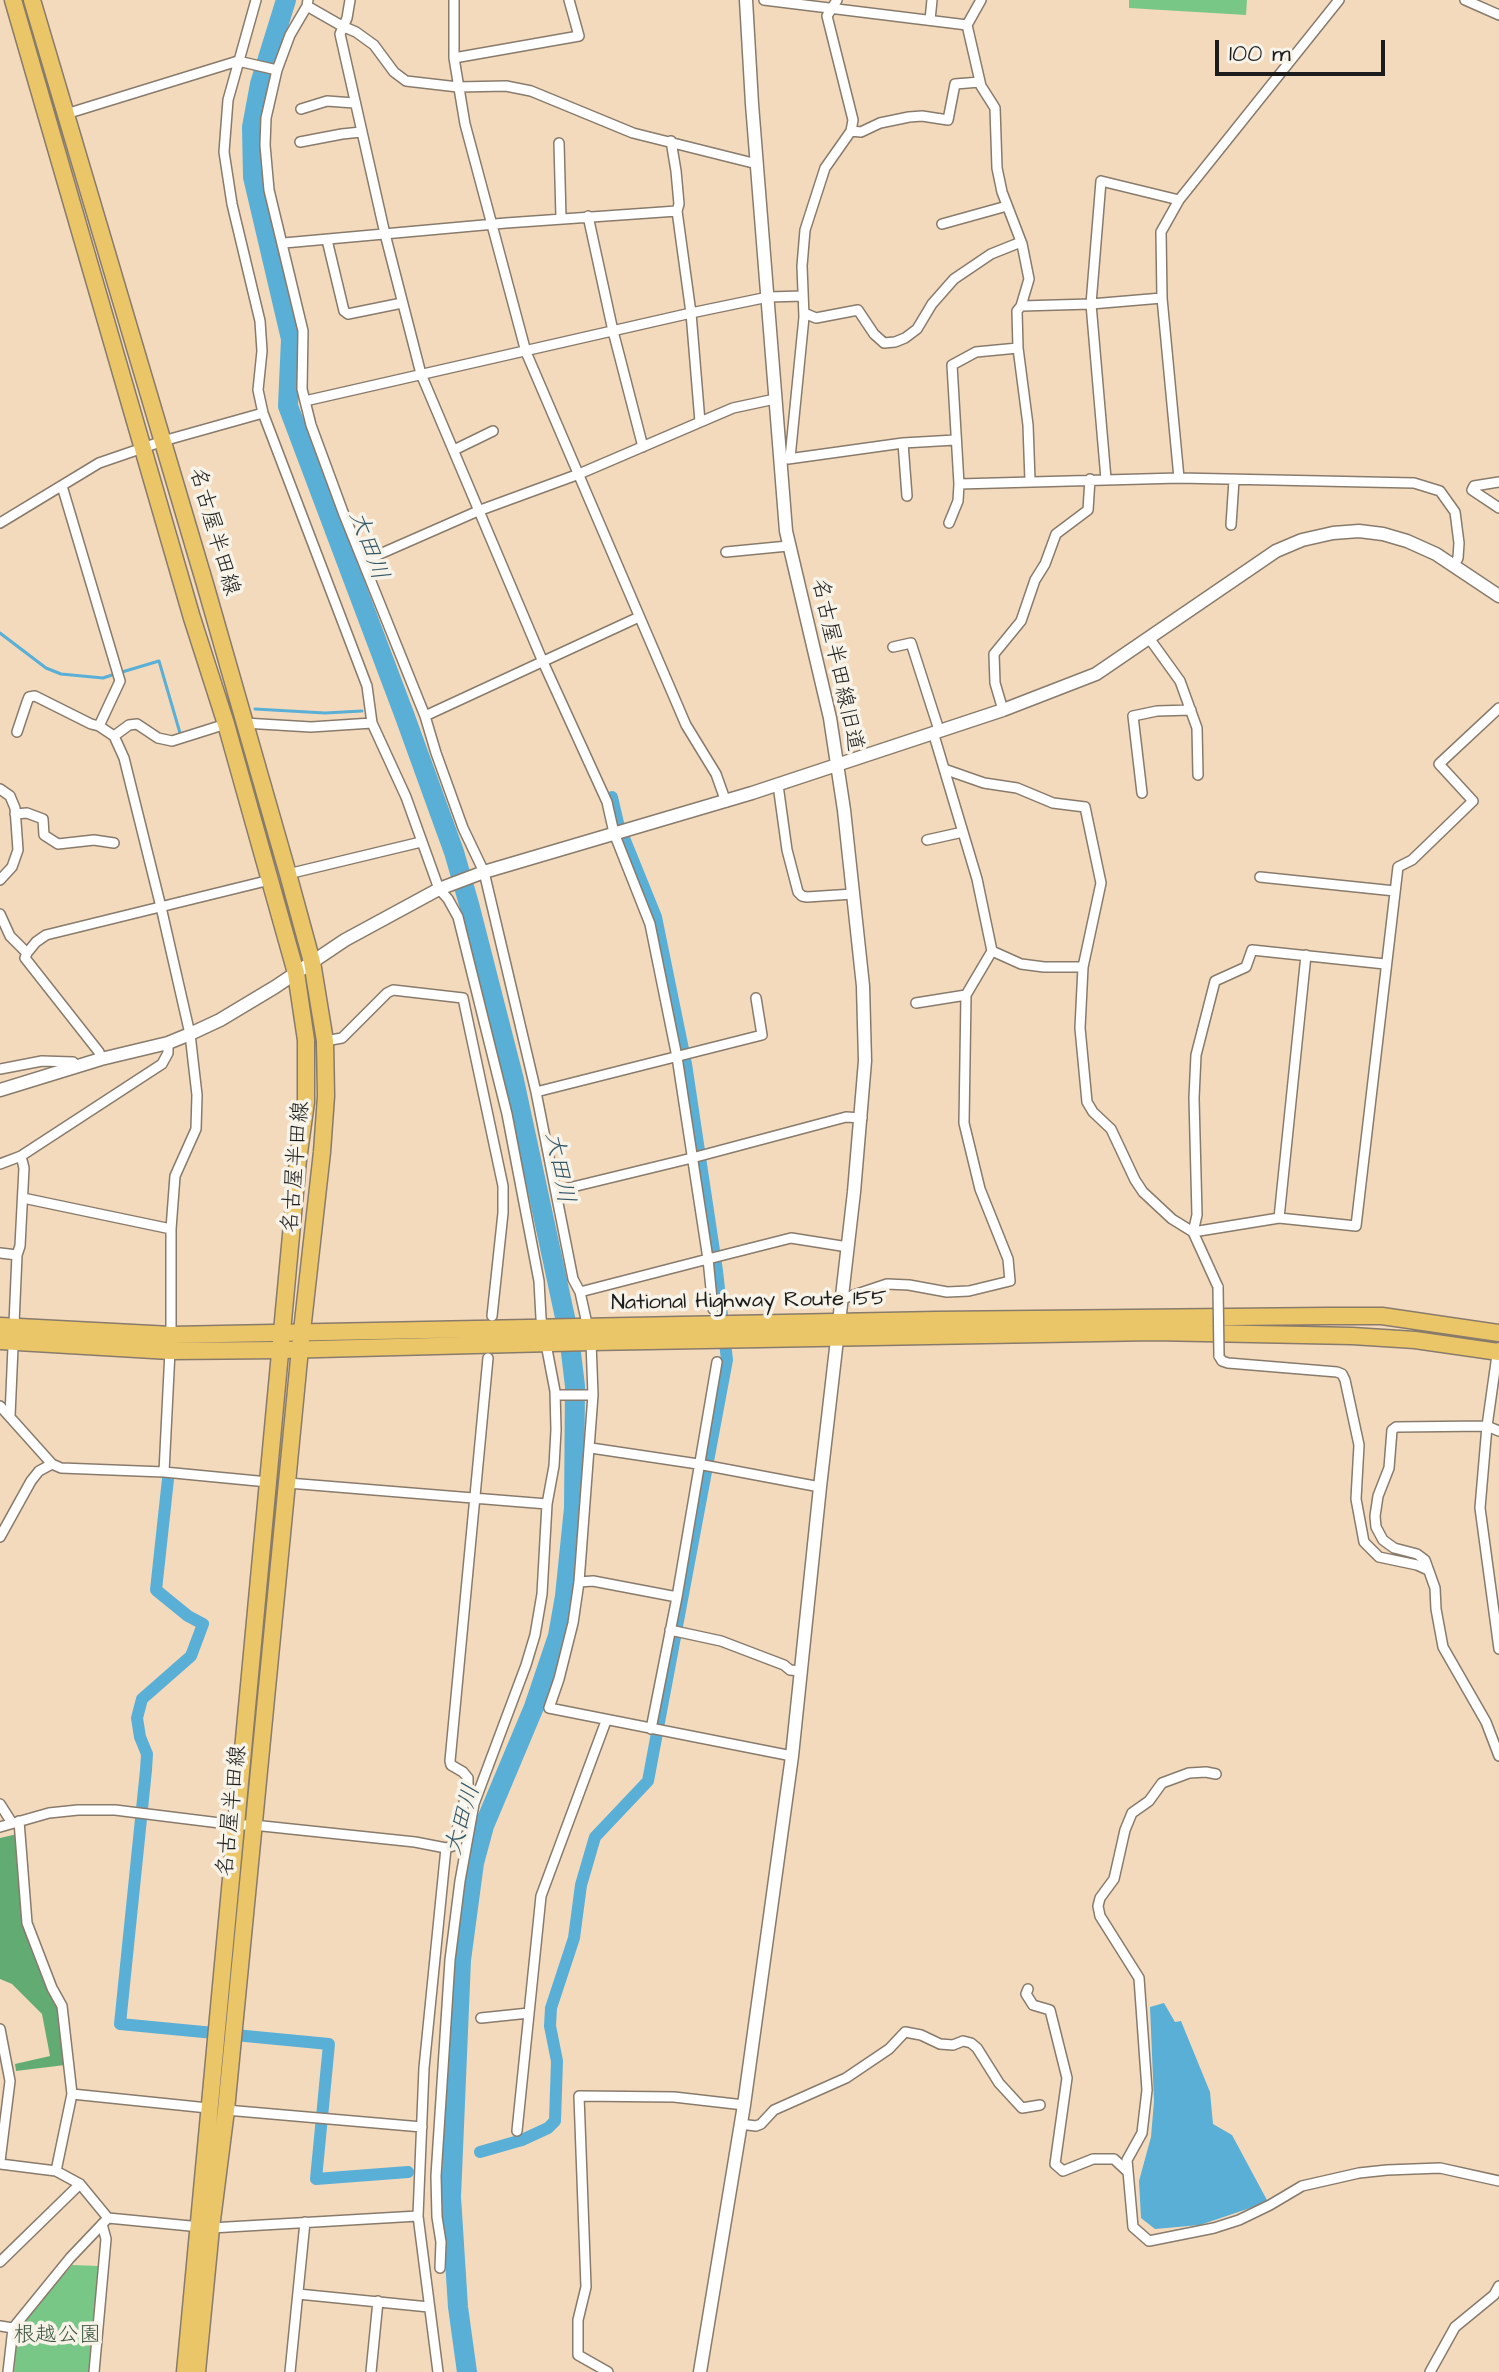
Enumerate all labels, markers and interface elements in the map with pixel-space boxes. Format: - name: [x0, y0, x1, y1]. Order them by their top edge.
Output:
- scale bar: [1219, 24, 1389, 74]
- text: 100 m: [1229, 37, 1291, 71]
- street label: 名古屋半田線: [182, 465, 244, 599]
- water label: 大田川: [341, 507, 393, 585]
- street label: 名古屋半田線旧道: [805, 576, 867, 754]
- street label: 名古屋半田線: [278, 1100, 316, 1234]
- water label: 大田川: [537, 1130, 579, 1206]
- street label: National Highway Route 155: [611, 1286, 887, 1318]
- street label: 名古屋半田線: [213, 1744, 253, 1878]
- water label: 大田川: [440, 1781, 488, 1859]
- park label: 根越公園: [13, 2323, 101, 2349]

